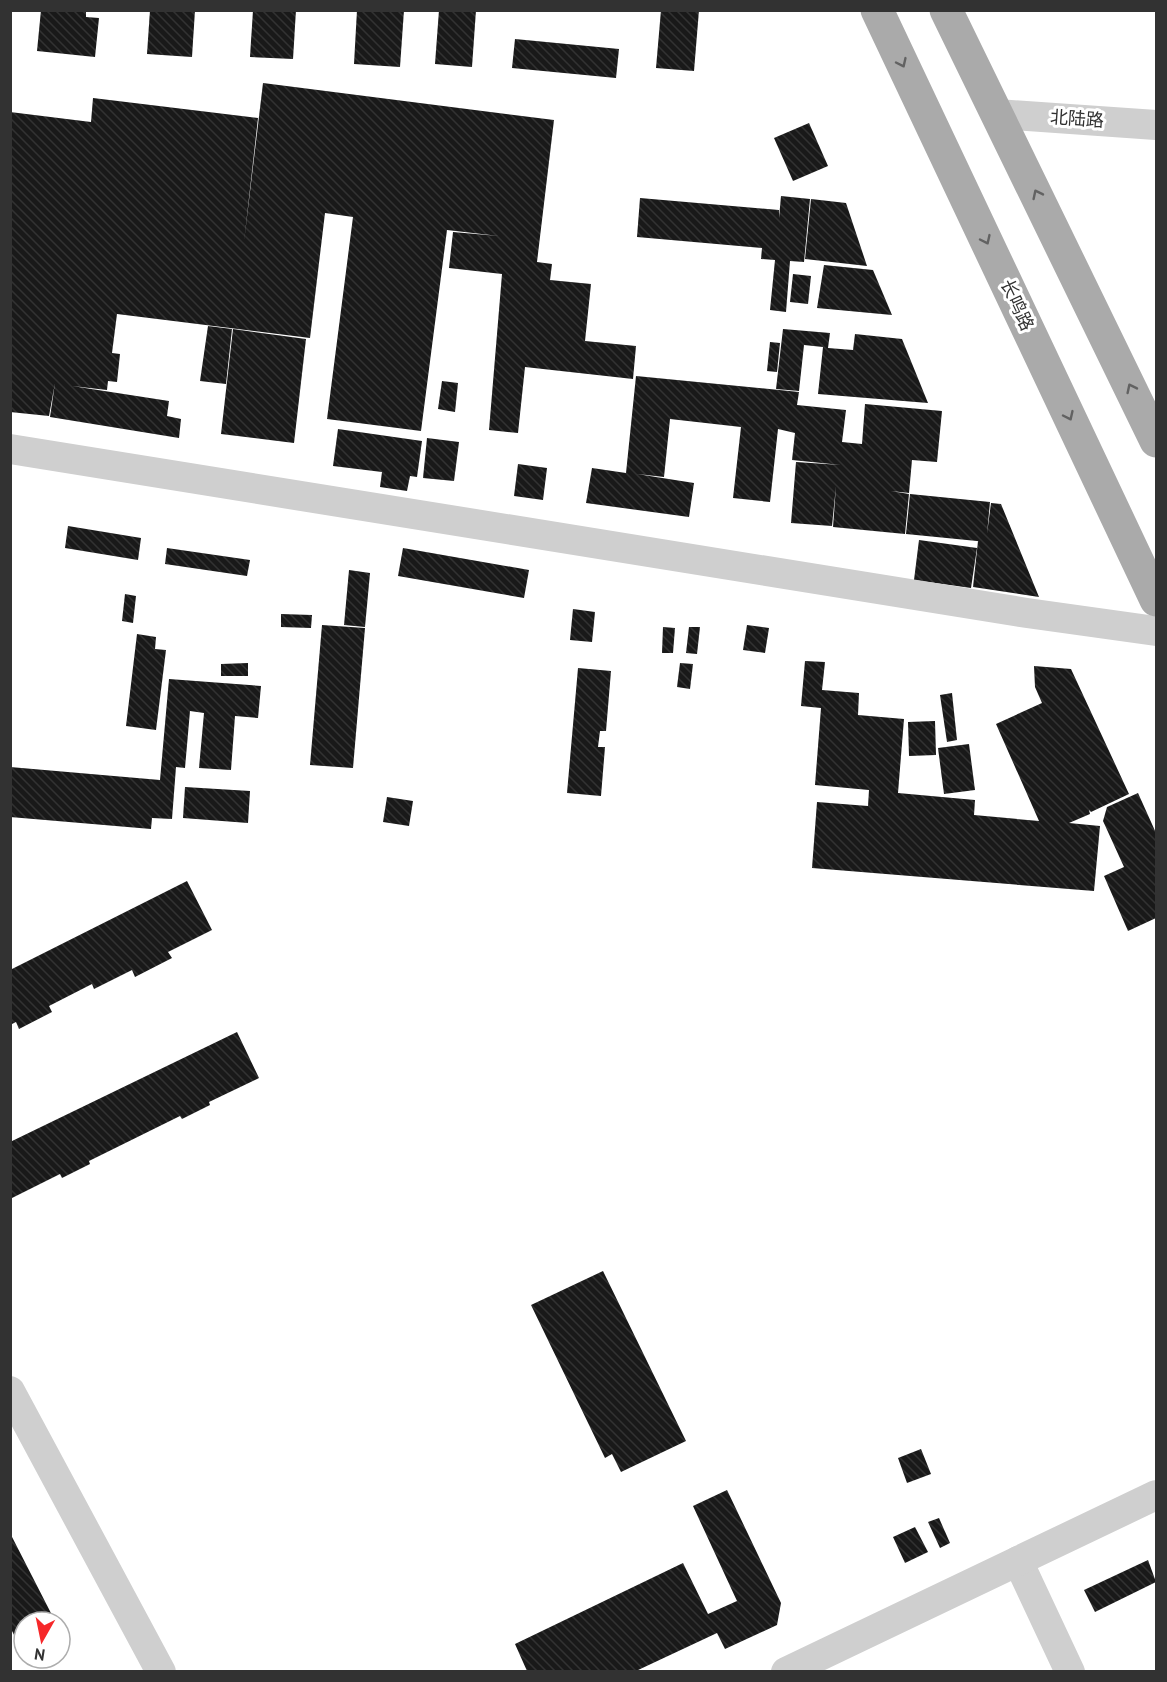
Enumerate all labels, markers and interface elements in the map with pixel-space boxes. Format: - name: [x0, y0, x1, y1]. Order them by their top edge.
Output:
- one-way arrow: [895, 57, 907, 68]
- street label: 北陆路: [1049, 105, 1105, 132]
- one-way arrow: [1032, 190, 1044, 201]
- one-way arrow: [978, 233, 990, 244]
- street label: 长鸣路: [996, 275, 1039, 334]
- one-way arrow: [1127, 384, 1138, 395]
- one-way arrow: [1062, 409, 1074, 420]
- north arrow: [12, 1610, 72, 1670]
- text: N: [33, 1644, 46, 1666]

